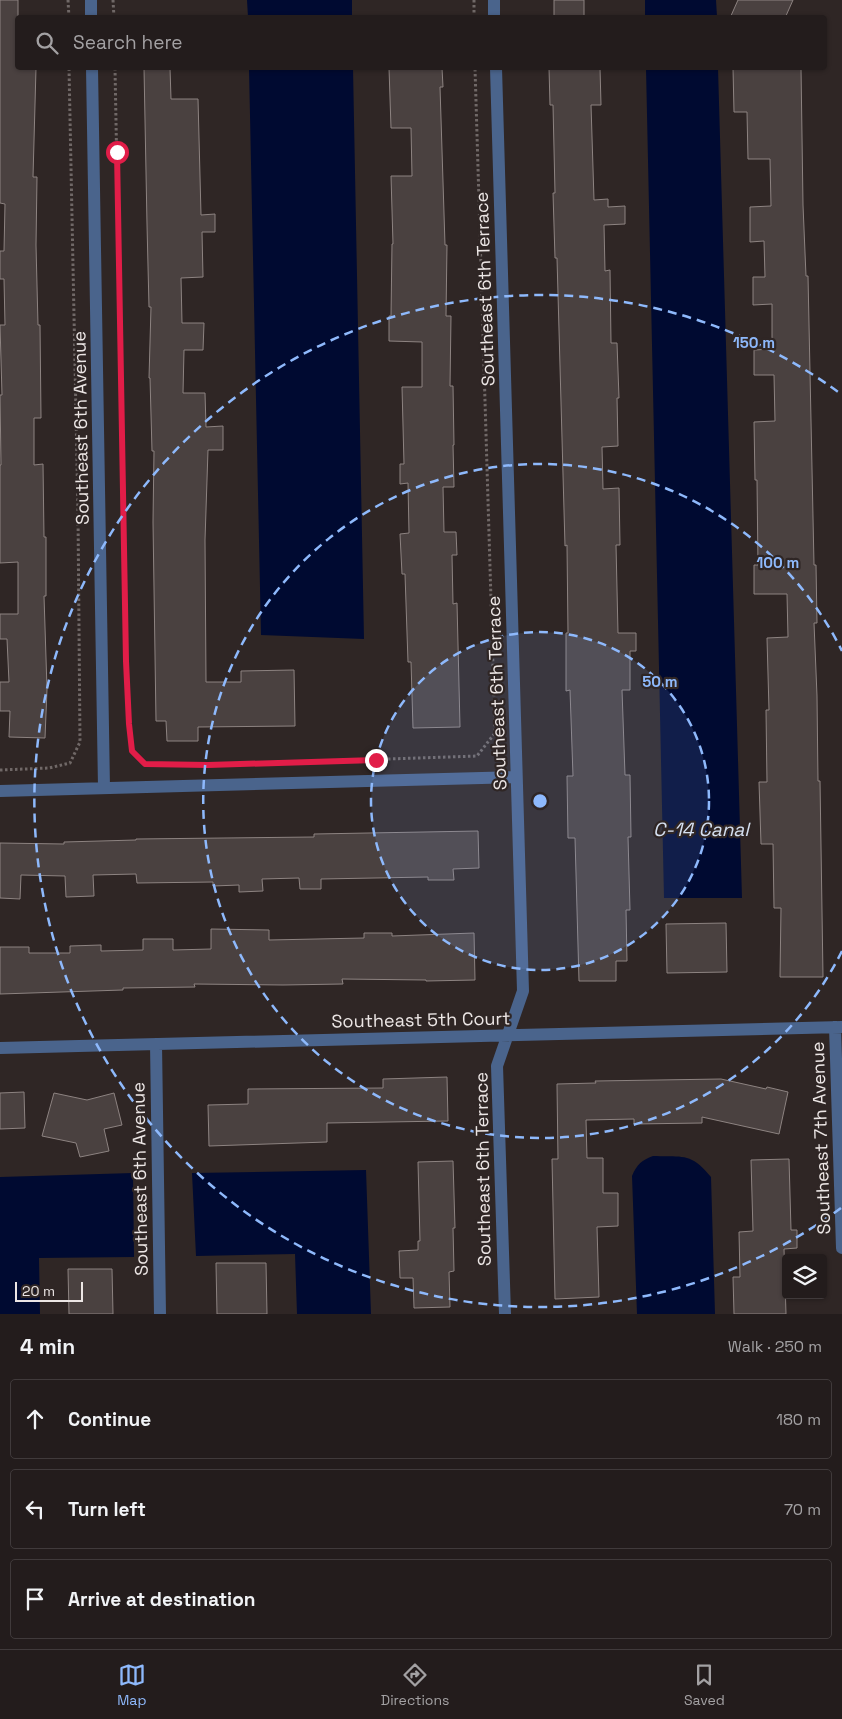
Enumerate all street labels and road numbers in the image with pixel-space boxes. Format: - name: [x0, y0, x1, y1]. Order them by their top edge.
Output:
- street label: Southeast 6th Terrace: [470, 192, 499, 387]
- street label: Southeast 6th Avenue: [67, 331, 94, 525]
- street label: Southeast 6th Terrace: [482, 596, 511, 791]
- street label: Southeast 5th Court: [331, 1006, 511, 1033]
- street label: Southeast 7th Avenue: [806, 1041, 835, 1235]
- street label: Southeast 6th Terrace: [469, 1072, 496, 1266]
- street label: Southeast 6th Avenue: [126, 1082, 153, 1276]

